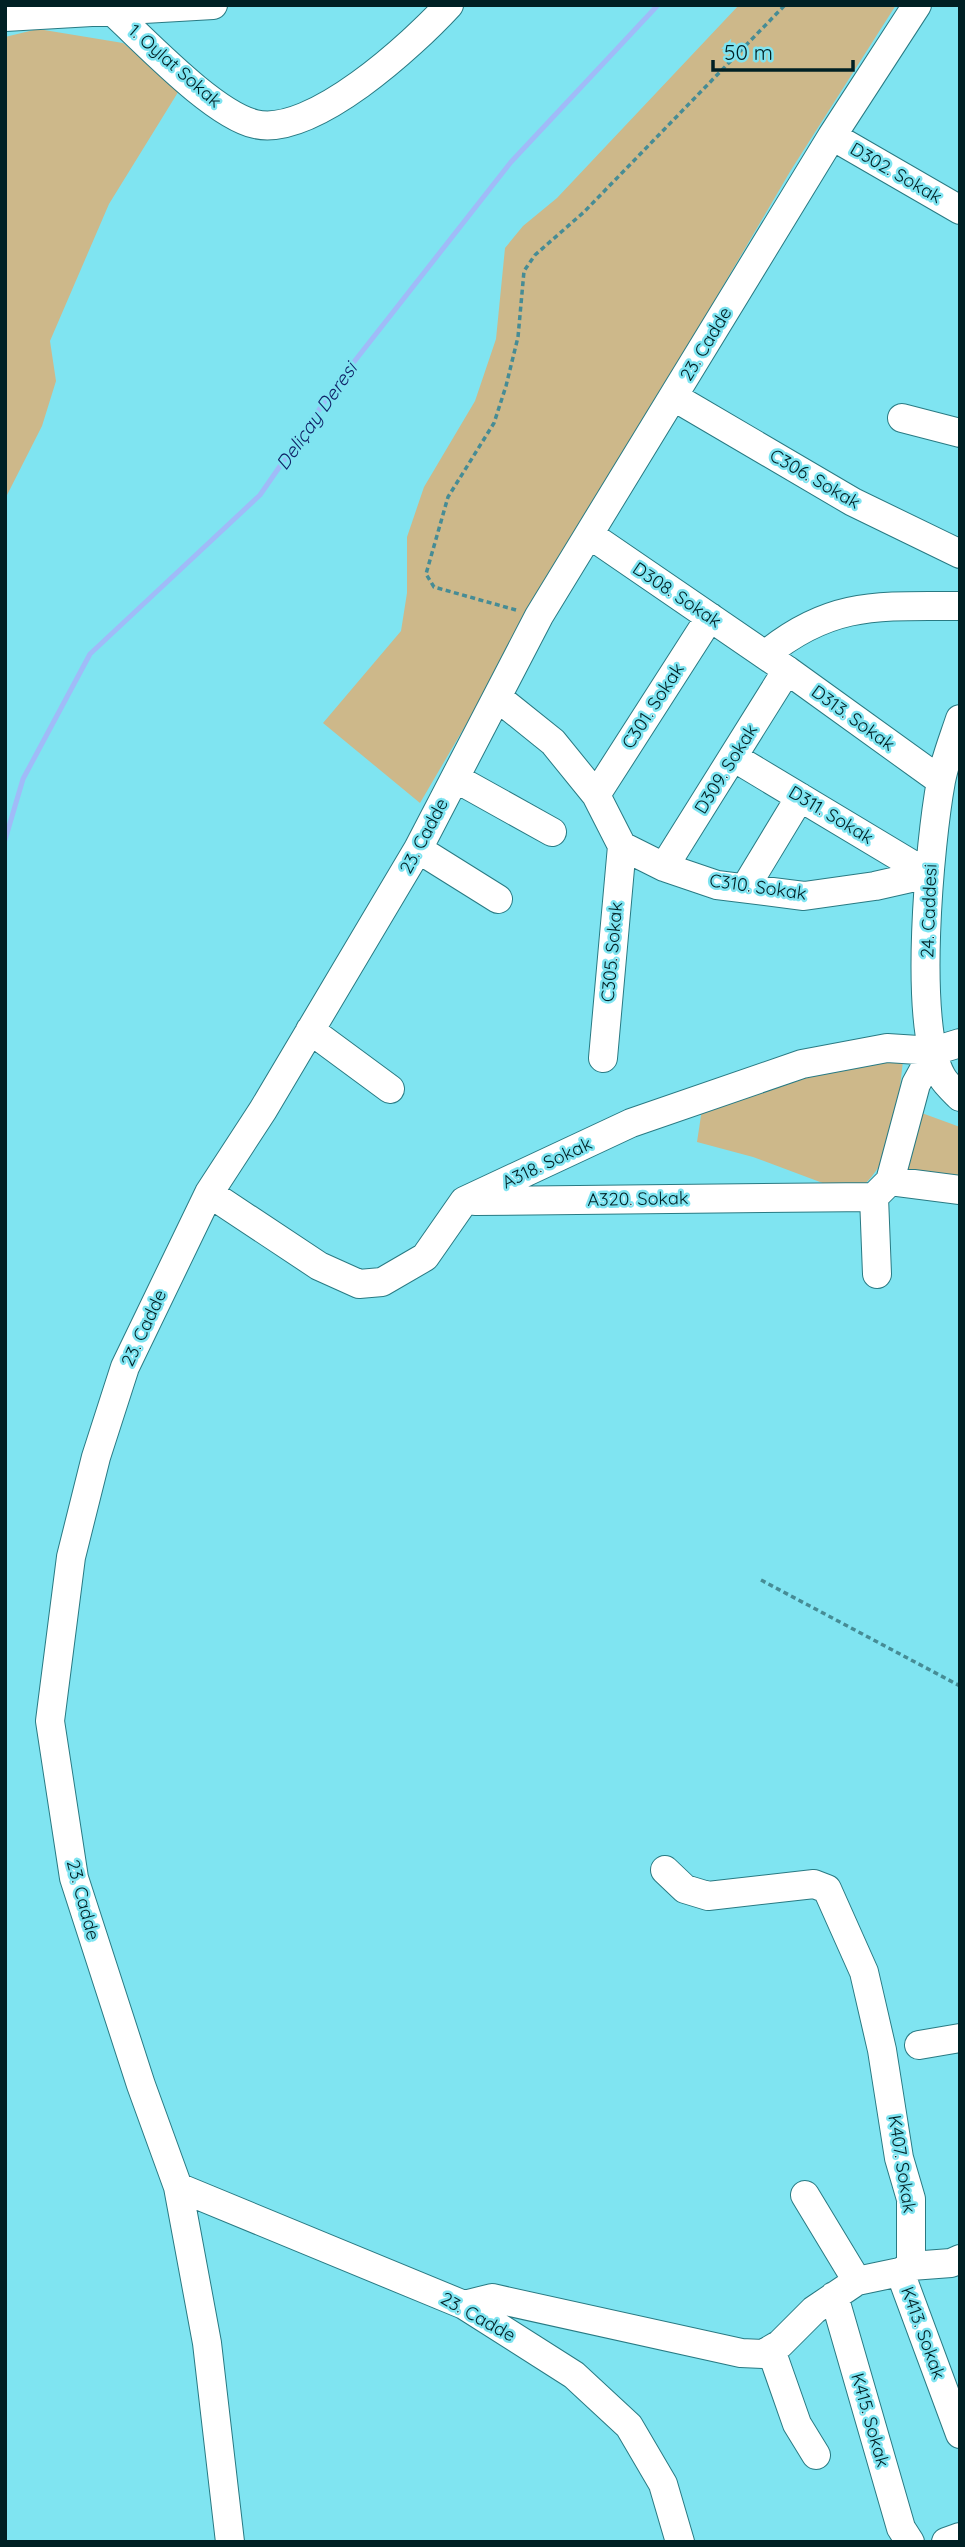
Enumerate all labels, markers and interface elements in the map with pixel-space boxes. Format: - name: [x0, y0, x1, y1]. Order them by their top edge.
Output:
- street label: 1. Oylat Sokak: [124, 19, 227, 112]
- scale bar: [713, 28, 853, 72]
- text: 50 m: [724, 39, 773, 65]
- street label: D302. Sokak: [846, 137, 946, 208]
- street label: 23. Cadde: [675, 303, 737, 385]
- water label: Deliçay Deresi: [270, 356, 363, 474]
- street label: C306. Sokak: [766, 443, 865, 514]
- street label: D308. Sokak: [629, 557, 726, 633]
- street label: C301. Sokak: [616, 658, 689, 753]
- street label: D313. Sokak: [807, 680, 900, 756]
- street label: D309. Sokak: [689, 720, 762, 818]
- street label: D311. Sokak: [785, 780, 878, 849]
- street label: 23. Cadde: [394, 794, 453, 877]
- street label: 24. Caddesi: [915, 863, 942, 959]
- street label: C310. Sokak: [708, 868, 808, 905]
- street label: C305. Sokak: [596, 901, 627, 1003]
- street label: A318. Sokak: [498, 1132, 595, 1193]
- street label: A320. Sokak: [587, 1186, 689, 1211]
- street label: 23. Cadde: [116, 1286, 171, 1370]
- street label: 23. Cadde: [62, 1857, 105, 1943]
- street label: K407. Sokak: [883, 2113, 922, 2214]
- street label: K413. Sokak: [896, 2283, 951, 2382]
- street label: 23. Cadde: [437, 2287, 520, 2347]
- street label: K415. Sokak: [846, 2370, 895, 2470]

